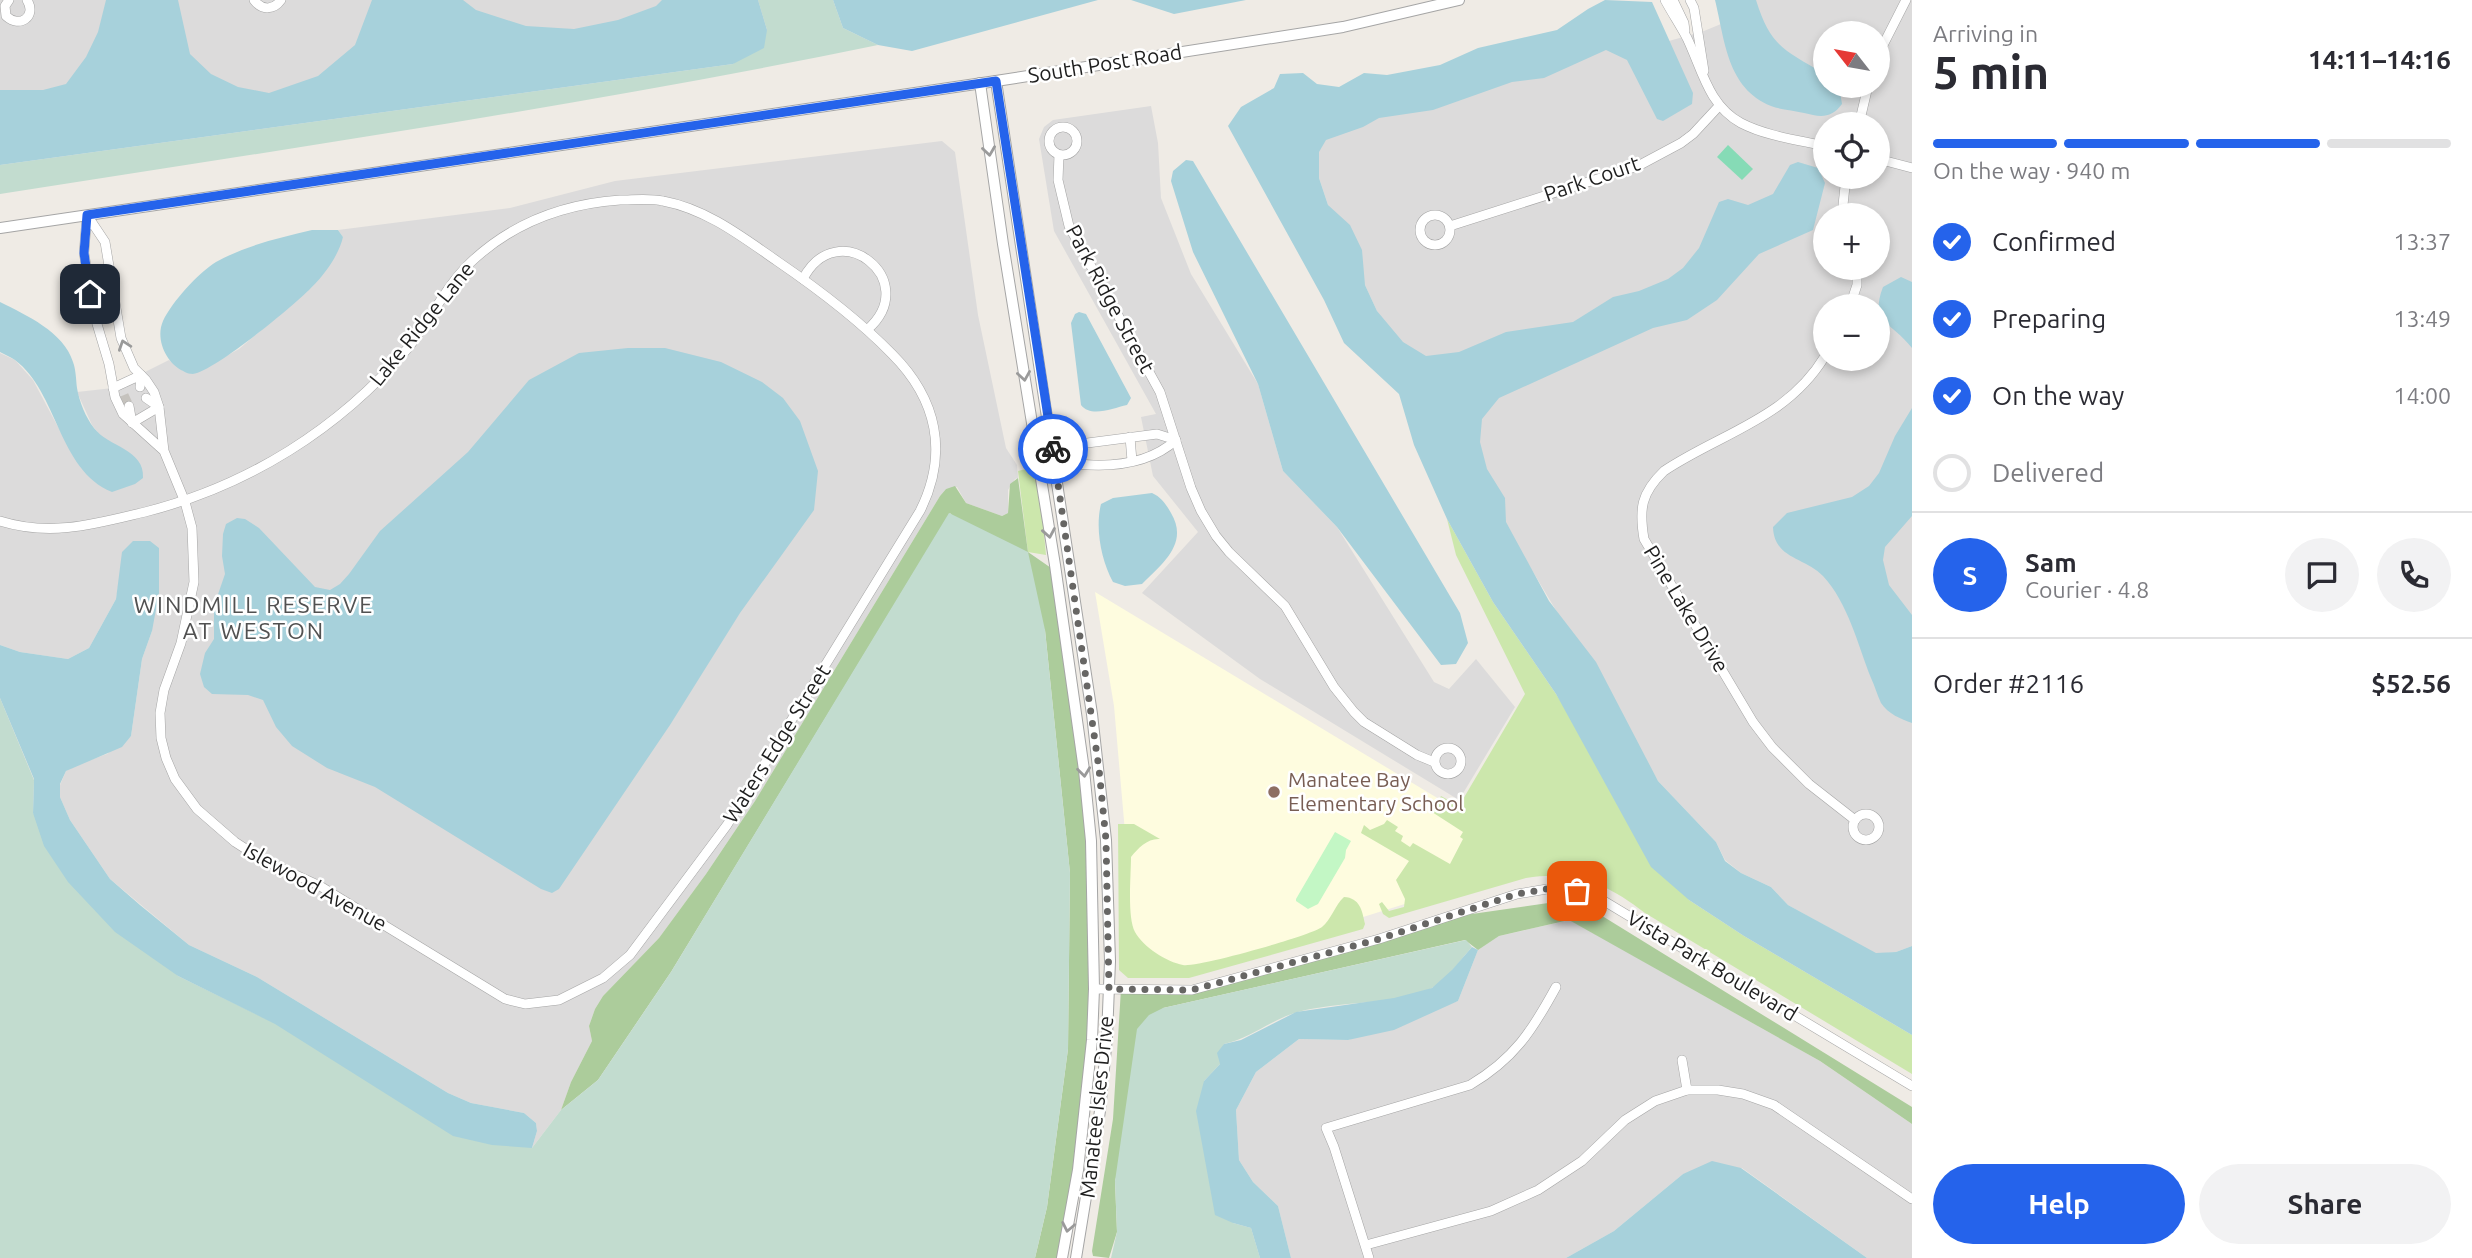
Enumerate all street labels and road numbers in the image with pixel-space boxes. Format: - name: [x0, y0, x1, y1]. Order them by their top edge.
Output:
- street label: South Post Road: [1026, 39, 1184, 87]
- street label: Park Court: [1541, 150, 1643, 206]
- street label: Park Ridge Street: [1062, 220, 1160, 377]
- street label: Lake Ridge Lane: [364, 257, 478, 390]
- street label: Pine Lake Drive: [1640, 541, 1734, 676]
- street label: Waters Edge Street: [718, 660, 835, 827]
- street label: Islewood Avenue: [240, 837, 391, 935]
- street label: Vista Park Boulevard: [1623, 905, 1802, 1026]
- street label: Manatee Isles Drive: [1074, 1015, 1118, 1199]

